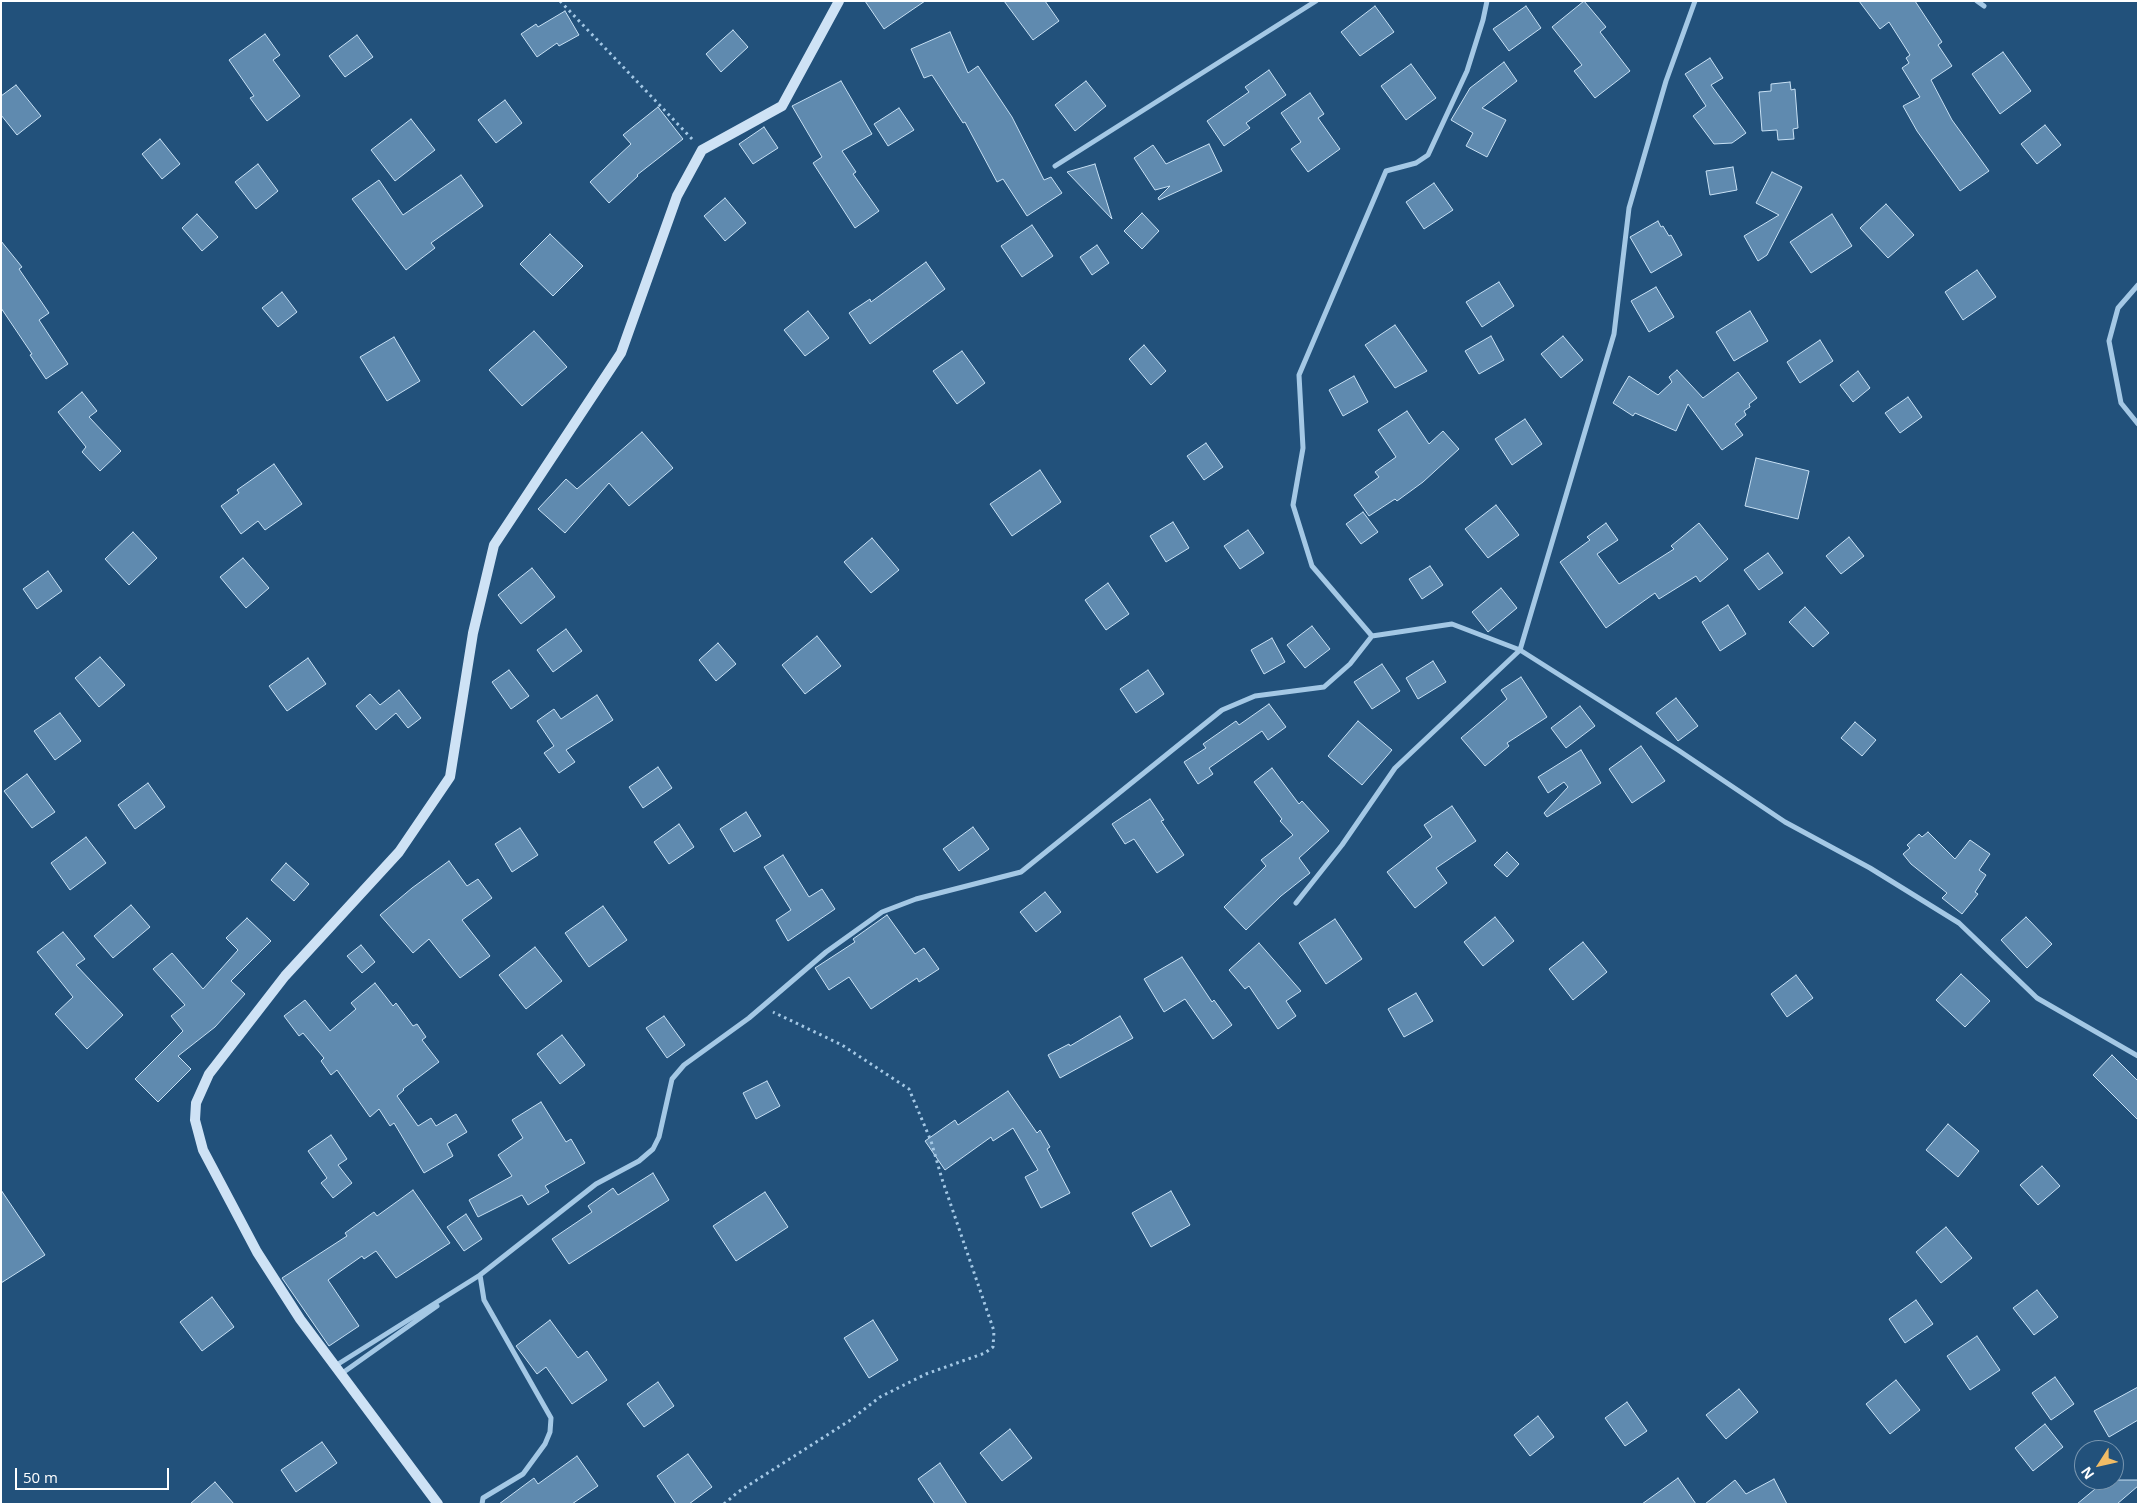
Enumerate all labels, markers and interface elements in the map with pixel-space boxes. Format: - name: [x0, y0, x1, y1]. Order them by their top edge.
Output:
- north arrow: [2074, 1440, 2124, 1490]
- scale bar: [18, 1458, 171, 1490]
- text: N: [2076, 1463, 2098, 1483]
- text: 50 m: [23, 1467, 58, 1487]

